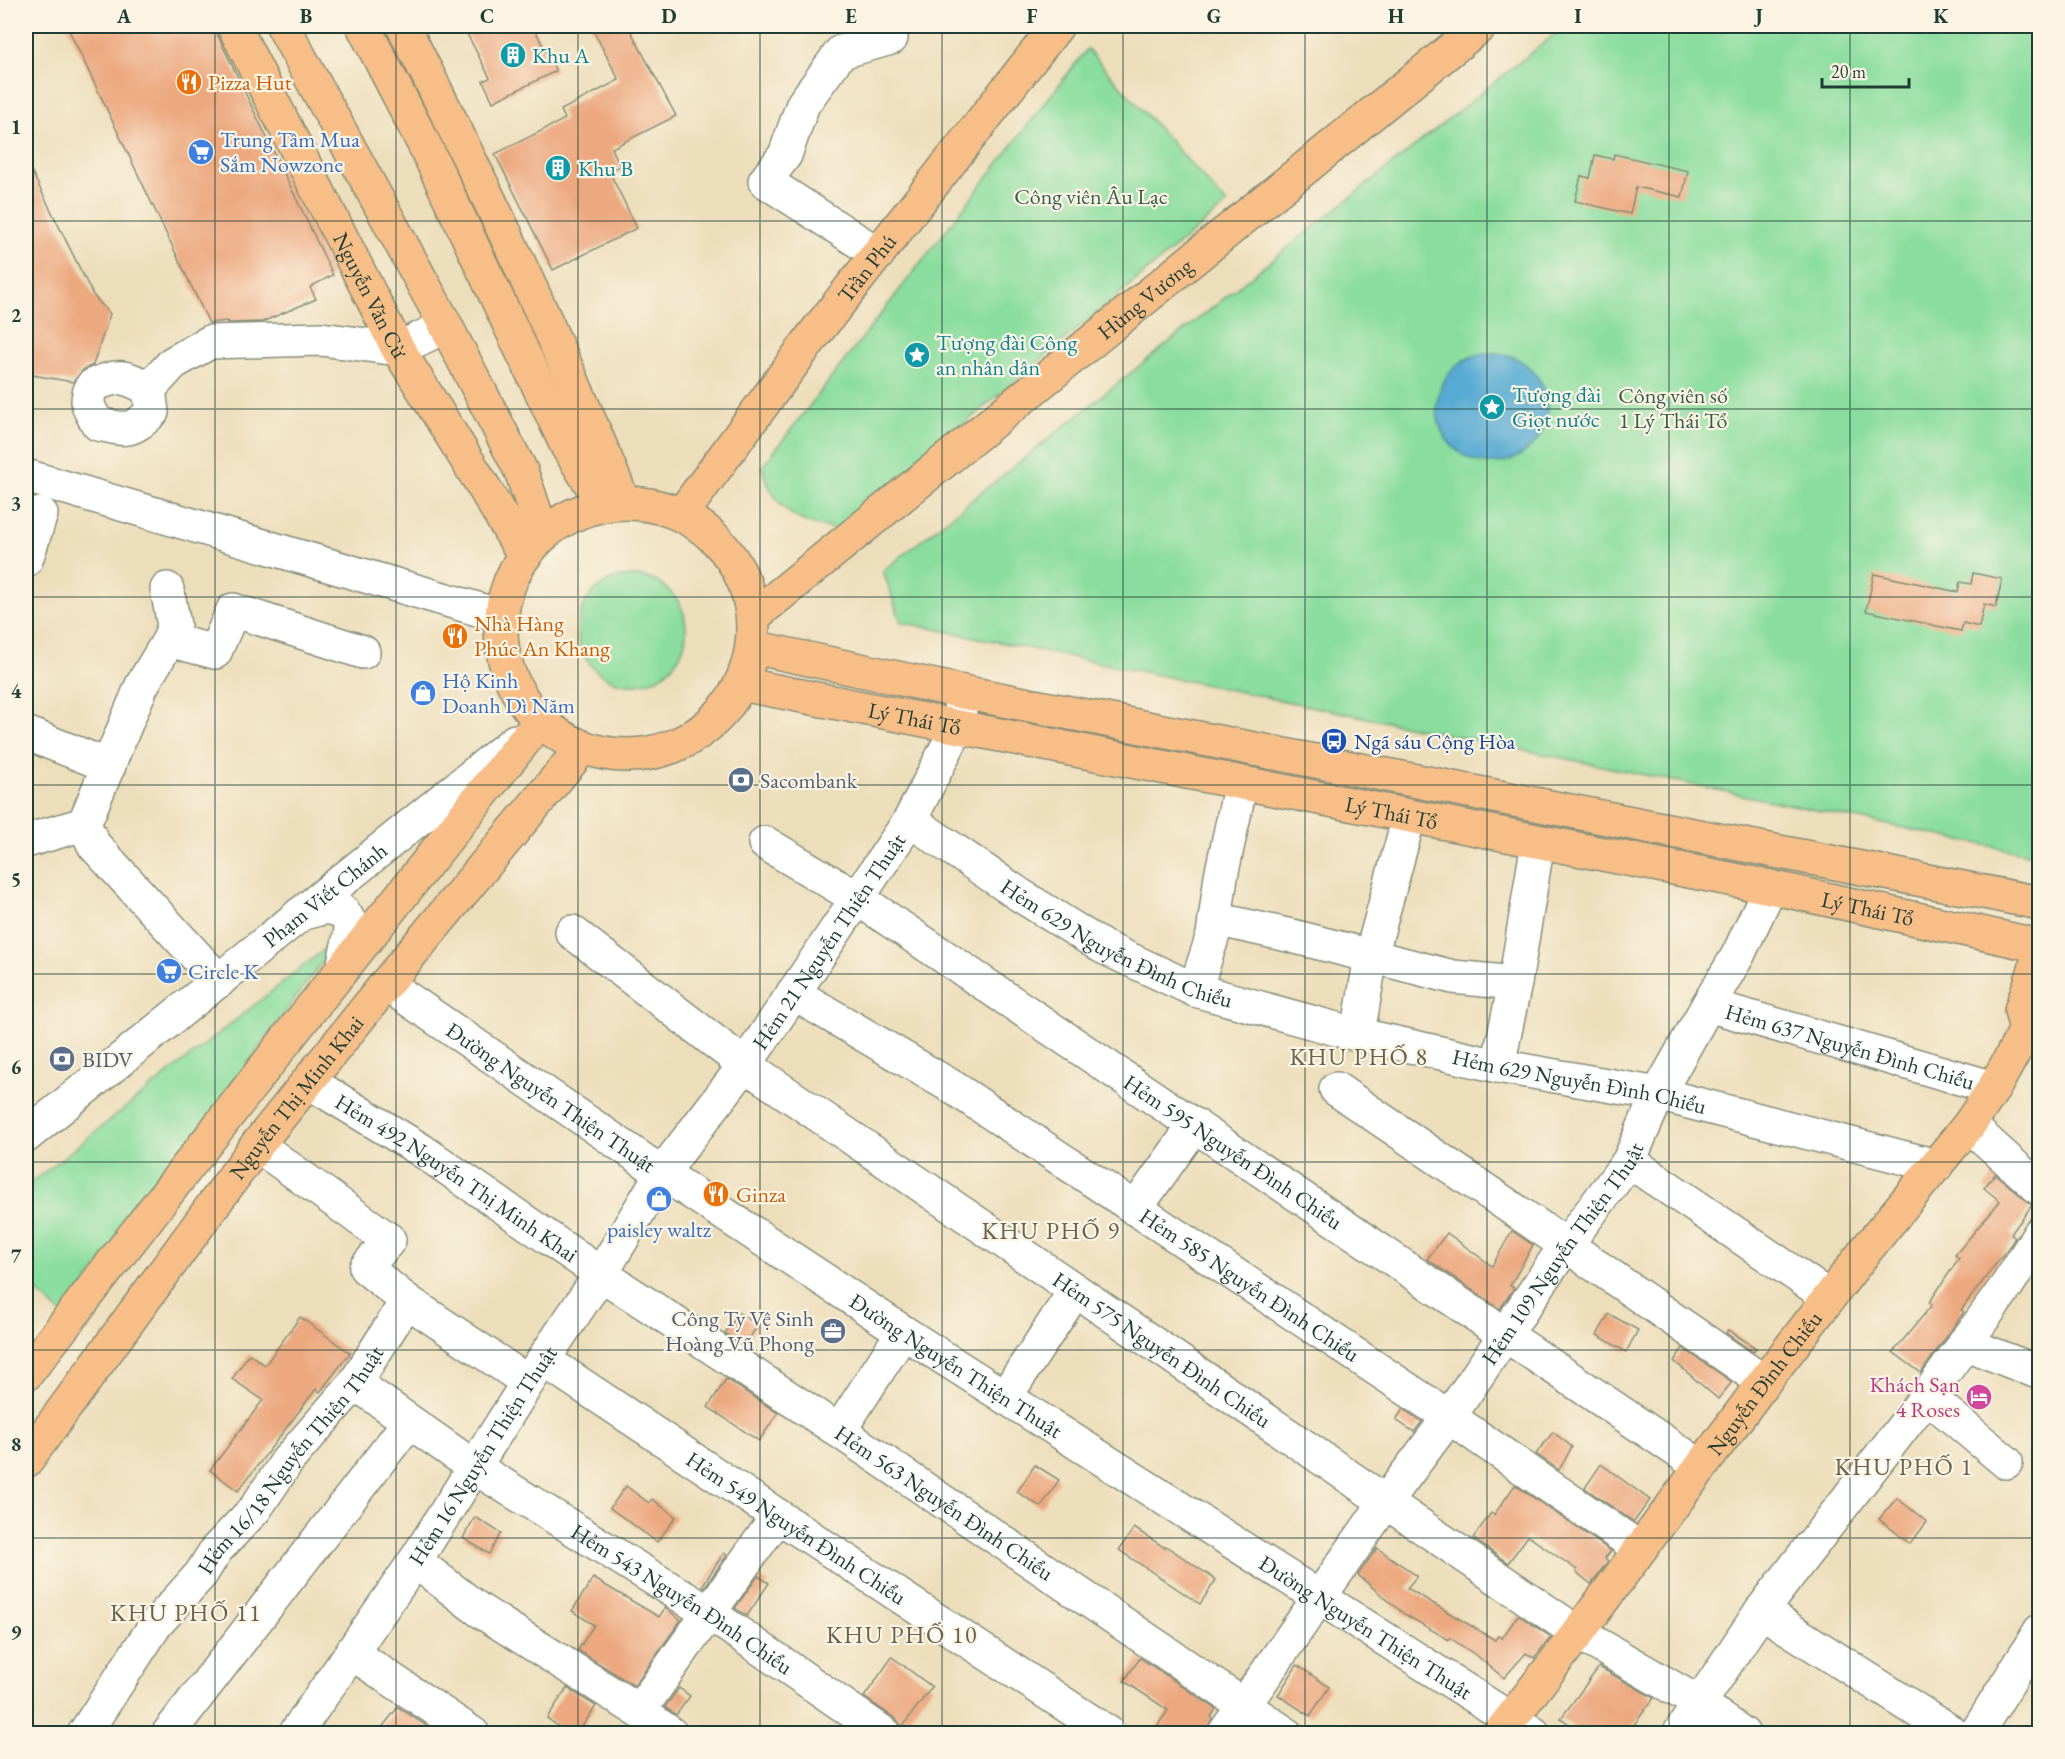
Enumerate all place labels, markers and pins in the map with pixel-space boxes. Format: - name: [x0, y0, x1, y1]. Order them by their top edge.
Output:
- building icon: Khu A: [498, 40, 528, 70]
- place label: Khu A: [532, 41, 590, 70]
- restaurant icon: Pizza Hut: [174, 67, 204, 97]
- place label: Pizza Hut: [208, 68, 292, 97]
- place label: Trung Tâm Mua Sắm Nowzone: [220, 125, 360, 179]
- supermarket icon: Trung Tâm Mua Sắm Nowzone: [186, 137, 216, 167]
- building icon: Khu B: [543, 153, 573, 183]
- place label: Khu B: [578, 154, 633, 183]
- place label: Tượng đài Công an nhân dân: [936, 328, 1078, 382]
- place icon: Tượng đài Công an nhân dân: [902, 340, 932, 370]
- place label: Tượng đài Giọt nước: [1512, 380, 1601, 434]
- place icon: Tượng đài Giọt nước: [1477, 392, 1507, 422]
- place label: Nhà Hàng Phúc An Khang: [474, 609, 610, 663]
- restaurant icon: Nhà Hàng Phúc An Khang: [440, 621, 470, 651]
- place label: Hộ Kinh Doanh Dì Năm: [442, 666, 575, 720]
- shop icon: Hộ Kinh Doanh Dì Năm: [408, 678, 438, 708]
- bus stop icon: Ngã sáu Cộng Hòa: [1319, 726, 1349, 756]
- place label: Ngã sáu Cộng Hòa: [1354, 727, 1515, 756]
- bank icon: Sacombank: [726, 765, 756, 795]
- place label: Sacombank: [760, 766, 858, 795]
- supermarket icon: Circle K: [154, 956, 184, 986]
- place label: Circle K: [188, 957, 260, 986]
- bank icon: BIDV: [47, 1044, 77, 1074]
- place label: BIDV: [82, 1045, 133, 1074]
- restaurant icon: Ginza: [701, 1179, 731, 1209]
- place label: Ginza: [736, 1180, 786, 1209]
- shop icon: paisley waltz: [644, 1184, 674, 1214]
- place label: paisley waltz: [607, 1215, 712, 1244]
- place label: Công Ty Vệ Sinh Hoàng Vũ Phong: [665, 1304, 814, 1358]
- office icon: Công Ty Vệ Sinh Hoàng Vũ Phong: [818, 1316, 848, 1346]
- place label: Khách Sạn 4 Roses: [1870, 1370, 1960, 1424]
- hotel icon: Khách Sạn 4 Roses: [1964, 1382, 1994, 1412]

